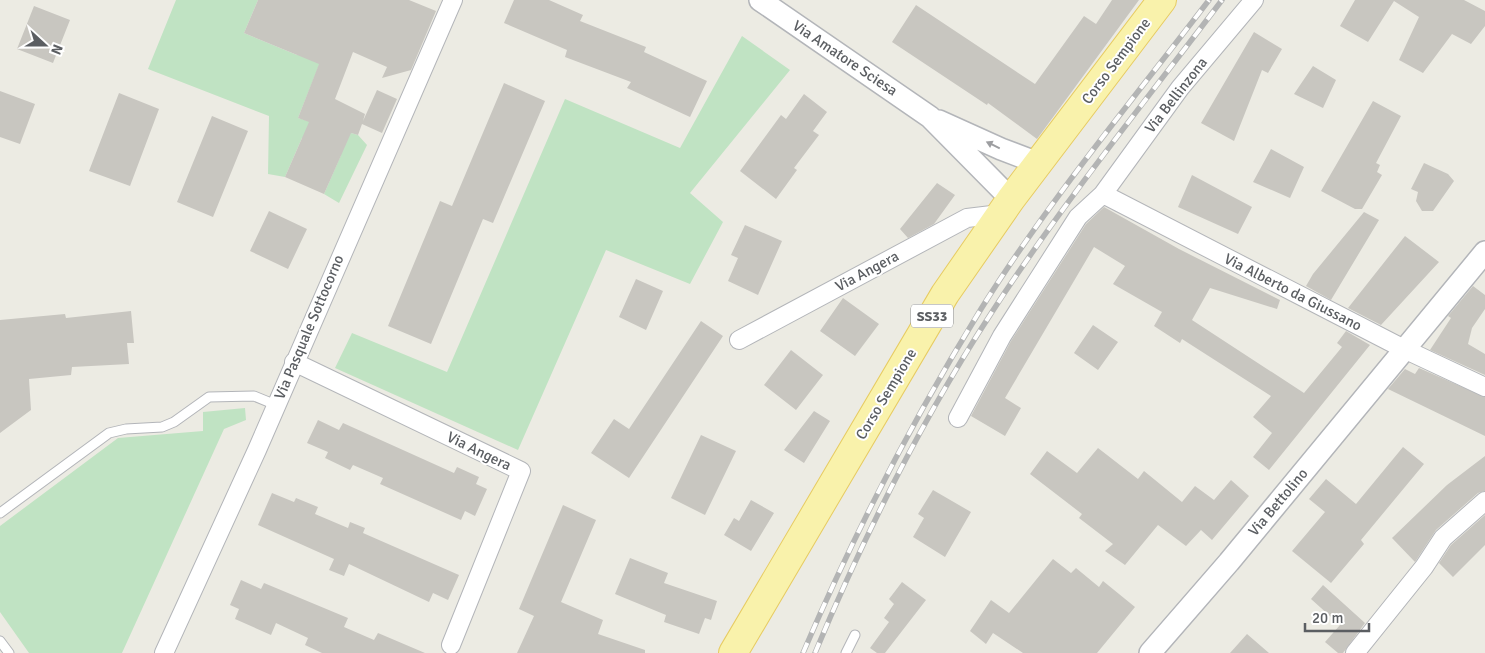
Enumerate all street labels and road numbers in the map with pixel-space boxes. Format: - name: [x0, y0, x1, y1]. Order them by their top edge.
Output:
- street label: Corso Sempione: [1078, 14, 1154, 108]
- street label: Via Amatore Sciesa: [789, 16, 901, 100]
- street label: Via Bellinzona: [1141, 54, 1211, 136]
- street label: Via Angera: [832, 247, 902, 295]
- street label: Via Alberto da Giussano: [1221, 249, 1365, 335]
- street label: Via Pasquale Sottocorno: [270, 252, 348, 402]
- road number: SS33: [911, 304, 953, 328]
- street label: Corso Sempione: [852, 345, 920, 443]
- street label: Via Angera: [444, 428, 514, 474]
- street label: Via Bettolino: [1245, 464, 1312, 539]

